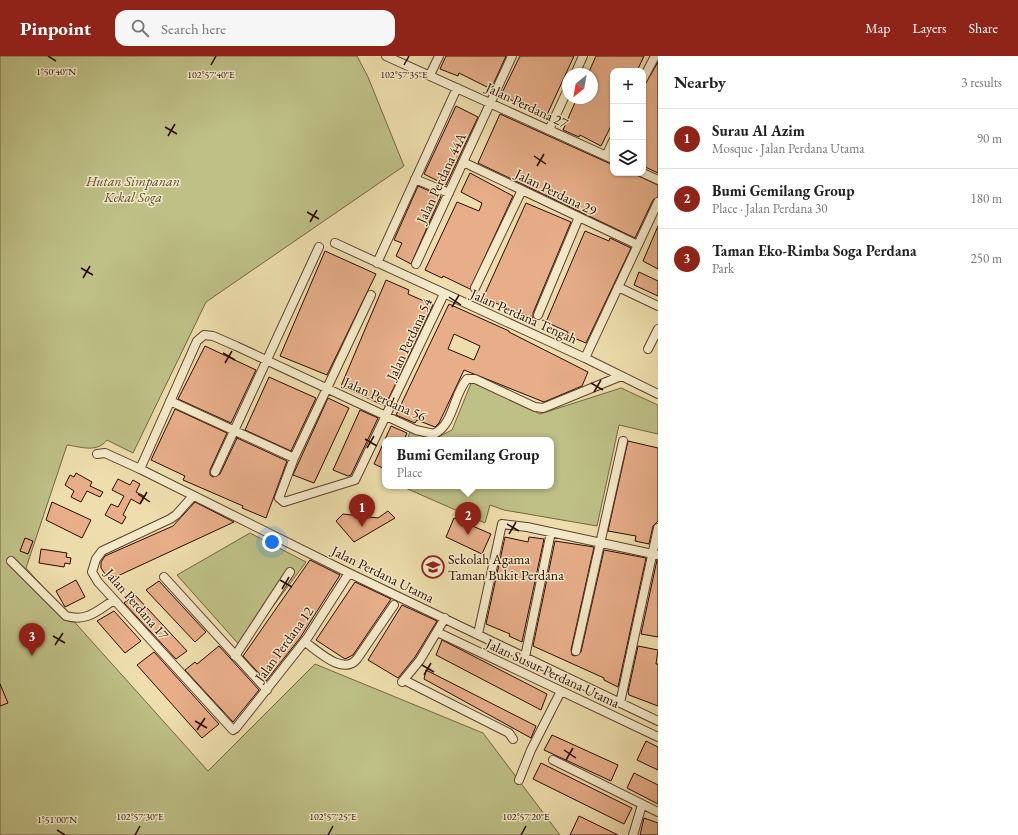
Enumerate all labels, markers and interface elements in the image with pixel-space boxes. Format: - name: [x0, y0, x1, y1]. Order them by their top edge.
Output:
- search box: [115, 10, 395, 46]
- text: Pinpoint: [20, 16, 91, 41]
- icon: search: [129, 17, 151, 39]
- text: Search here: [161, 19, 226, 38]
- text: Map: [865, 19, 890, 37]
- text: Layers: [912, 19, 947, 37]
- text: Share: [969, 19, 998, 37]
- text: 1°50'40"N: [36, 65, 76, 78]
- text: 102°57'40"E: [187, 68, 235, 81]
- text: 102°57'35"E: [380, 68, 428, 81]
- north arrow: [562, 68, 598, 104]
- map controls: [610, 68, 646, 176]
- button: +: [610, 68, 646, 104]
- text: Nearby: [674, 71, 726, 93]
- text: 3 results: [961, 74, 1002, 91]
- street label: Jalan Perdana 27: [482, 78, 571, 132]
- button: −: [610, 104, 646, 140]
- text: Surau Al Azim: [712, 121, 805, 140]
- street label: Jalan Perdana 44A: [412, 129, 470, 227]
- text: 1: [684, 130, 690, 147]
- text: 90 m: [977, 130, 1002, 147]
- button: layers: [610, 140, 646, 176]
- text: Mosque · Jalan Perdana Utama: [712, 140, 865, 157]
- street label: Jalan Perdana 29: [511, 164, 600, 220]
- park label: Hutan Simpanan Kekal Soga: [85, 172, 180, 206]
- text: Bumi Gemilang Group: [712, 181, 854, 200]
- text: 2: [684, 190, 690, 207]
- text: 180 m: [971, 190, 1002, 207]
- text: Place · Jalan Perdana 30: [712, 200, 828, 217]
- text: Taman Eko-Rimba Soga Perdana: [712, 241, 917, 260]
- text: 3: [684, 250, 690, 267]
- text: 250 m: [971, 250, 1002, 267]
- text: Park: [712, 260, 734, 277]
- street label: Jalan Perdana Tengah: [467, 284, 580, 348]
- street label: Jalan Perdana 54: [382, 295, 436, 384]
- street label: Jalan Perdana 56: [340, 372, 429, 425]
- popup: [382, 437, 554, 489]
- text: Bumi Gemilang Group: [397, 445, 539, 464]
- text: Place: [397, 464, 422, 481]
- pin: 1: [349, 494, 375, 527]
- pin: 2: [455, 502, 481, 535]
- your location: [262, 532, 282, 552]
- street label: Jalan Perdana Utama: [328, 541, 438, 607]
- place label: Sekolah Agama Taman Bukit Perdana: [448, 550, 564, 584]
- school or university icon: Sekolah Agama Taman Bukit Perdana: [420, 554, 446, 580]
- street label: Jalan Perdana 17: [101, 564, 173, 644]
- street label: Jalan Perdana 12: [250, 603, 317, 686]
- pin: 3: [19, 623, 45, 656]
- street label: Jalan Susur Perdana Utama: [483, 634, 623, 712]
- text: 102°57'30"E: [116, 810, 164, 823]
- text: 102°57'25"E: [309, 810, 357, 823]
- text: 102°57'20"E: [502, 810, 550, 823]
- text: 1°51'00"N: [37, 813, 77, 826]

